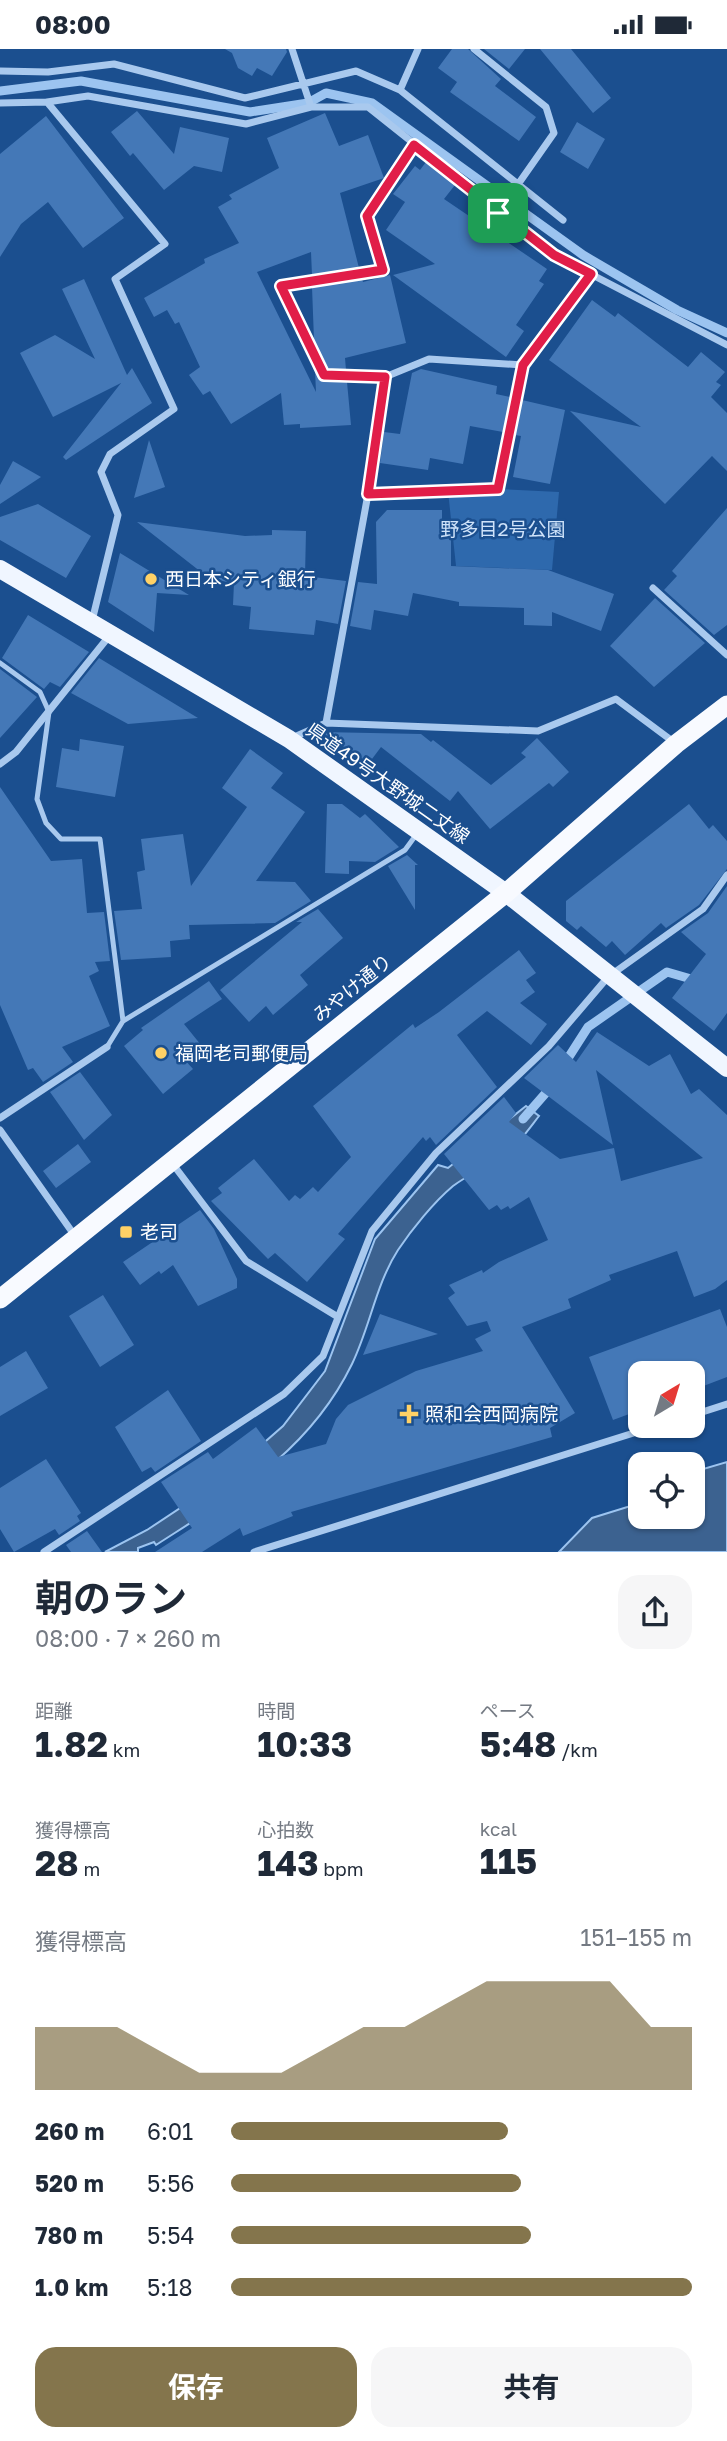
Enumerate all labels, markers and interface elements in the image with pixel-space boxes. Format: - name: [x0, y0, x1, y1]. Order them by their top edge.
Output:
- text: 08:00: [35, 9, 111, 40]
- pin: [468, 183, 528, 243]
- icon: arrive: [479, 194, 517, 232]
- park label: 野多目2号公園: [440, 517, 566, 540]
- place label: 西日本シティ銀行: [165, 567, 316, 590]
- marker: 西日本シティ銀行: [143, 571, 159, 587]
- street label: 県道49号大野城二丈線: [302, 718, 474, 848]
- street label: みやけ通り: [308, 949, 396, 1026]
- place label: 福岡老司郵便局: [175, 1041, 308, 1064]
- marker: 福岡老司郵便局: [153, 1045, 169, 1061]
- place label: 老司: [140, 1220, 178, 1243]
- marker: 老司: [118, 1224, 134, 1240]
- north arrow: [628, 1361, 705, 1439]
- map controls: [628, 1361, 705, 1529]
- place label: 照和会西岡病院: [425, 1402, 558, 1425]
- marker: 照和会西岡病院: [399, 1404, 419, 1424]
- button: locate: [628, 1452, 705, 1529]
- text: 朝のラン: [35, 1575, 187, 1620]
- button: share: [618, 1575, 692, 1649]
- text: 08:00 · 7 × 260 m: [35, 1624, 221, 1652]
- text: 距離: [35, 1699, 73, 1722]
- text: 時間: [257, 1699, 295, 1722]
- text: ペース: [480, 1699, 536, 1722]
- text: 1.82: [35, 1723, 108, 1765]
- text: 10:33: [257, 1723, 352, 1765]
- text: 5:48: [480, 1723, 556, 1765]
- text: km: [108, 1738, 140, 1761]
- text: /km: [556, 1738, 598, 1761]
- text: kcal: [480, 1817, 517, 1840]
- text: 獲得標高: [35, 1818, 111, 1841]
- text: 心拍数: [257, 1818, 314, 1841]
- text: 115: [480, 1840, 537, 1882]
- text: 28: [35, 1842, 79, 1884]
- text: 143: [257, 1842, 319, 1884]
- text: m: [79, 1857, 100, 1880]
- text: bpm: [319, 1857, 364, 1880]
- text: 151–155 m: [580, 1923, 692, 1951]
- text: 獲得標高: [35, 1927, 127, 1955]
- text: 260 m: [35, 2117, 104, 2145]
- text: 6:01: [147, 2117, 193, 2145]
- text: 520 m: [35, 2169, 104, 2197]
- text: 5:56: [147, 2169, 195, 2197]
- text: 780 m: [35, 2221, 103, 2249]
- text: 5:54: [147, 2221, 195, 2249]
- text: 1.0 km: [35, 2273, 108, 2301]
- text: 5:18: [147, 2273, 192, 2301]
- button: 保存: [35, 2347, 357, 2427]
- button: 共有: [371, 2347, 692, 2427]

